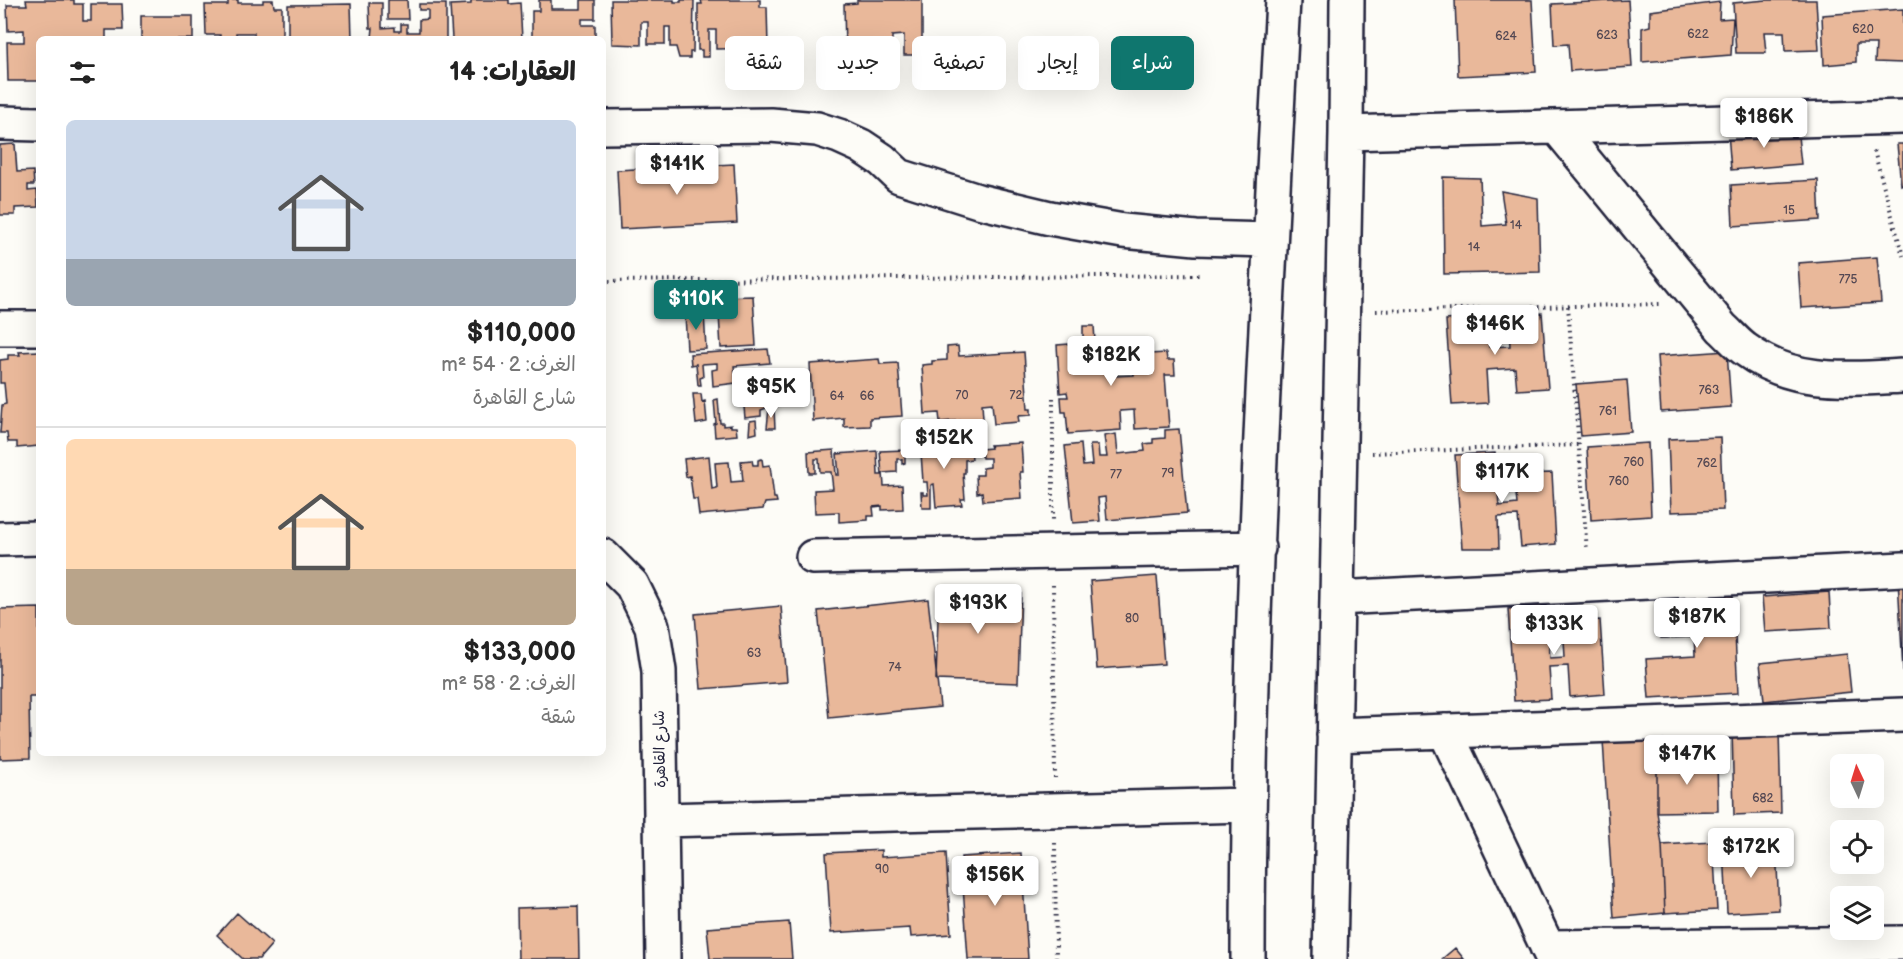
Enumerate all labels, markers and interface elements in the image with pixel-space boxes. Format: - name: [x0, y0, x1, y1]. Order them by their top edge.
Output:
- house number: 620: [1852, 22, 1874, 37]
- house number: 622: [1687, 27, 1709, 42]
- house number: 623: [1596, 28, 1618, 43]
- house number: 624: [1495, 29, 1517, 44]
- chip: شقة: [725, 36, 804, 90]
- chip: جديد: [816, 36, 900, 90]
- chip: تصفية: [912, 36, 1006, 90]
- chip: إيجار: [1018, 36, 1099, 90]
- chip: شراء: [1111, 36, 1194, 90]
- icon: filters: [66, 56, 99, 89]
- text: العقارات: 14: [449, 57, 576, 88]
- pin: $186K: [1722, 98, 1806, 149]
- text: $186K: [1734, 105, 1794, 129]
- pin: $141K: [635, 145, 719, 196]
- text: $141K: [650, 152, 705, 176]
- icon: home: [267, 159, 375, 267]
- house number: 15: [1783, 203, 1795, 218]
- house number: 14: [1510, 218, 1523, 233]
- house number: 14: [1468, 240, 1481, 255]
- house number: 775: [1839, 272, 1857, 287]
- pin: $110K: [654, 280, 738, 331]
- text: $110K: [668, 287, 724, 311]
- pin: $146K: [1453, 305, 1537, 356]
- text: $146K: [1465, 312, 1525, 336]
- text: $110,000: [466, 318, 576, 349]
- pin: $182K: [1069, 336, 1153, 387]
- text: $182K: [1081, 343, 1141, 367]
- text: الغرف: 2 · 54 m²: [441, 353, 576, 377]
- pin: $95K: [735, 368, 807, 419]
- text: $95K: [746, 375, 796, 399]
- house number: 763: [1699, 383, 1719, 398]
- text: شارع القاهرة: [472, 386, 576, 410]
- house number: 70: [956, 388, 968, 403]
- house number: 72: [1010, 388, 1022, 403]
- house number: 64: [830, 389, 845, 404]
- house number: 66: [860, 389, 874, 404]
- house number: 761: [1599, 404, 1617, 419]
- pin: $152K: [902, 419, 986, 470]
- text: $152K: [915, 426, 973, 450]
- pin: $117K: [1460, 453, 1544, 504]
- house number: 760: [1624, 455, 1644, 470]
- house number: 762: [1697, 456, 1717, 471]
- text: $117K: [1475, 460, 1529, 484]
- house number: 79: [1162, 466, 1174, 481]
- house number: 77: [1110, 467, 1122, 482]
- house number: 760: [1609, 474, 1629, 489]
- icon: home: [267, 478, 375, 586]
- pin: $193K: [936, 584, 1020, 635]
- text: $193K: [949, 591, 1007, 615]
- pin: $187K: [1655, 598, 1739, 649]
- pin: $133K: [1512, 605, 1596, 656]
- text: $187K: [1668, 605, 1726, 629]
- house number: 80: [1125, 611, 1139, 626]
- text: $133K: [1525, 612, 1583, 636]
- text: $133,000: [463, 637, 576, 668]
- house number: 63: [747, 646, 761, 661]
- house number: 74: [888, 660, 902, 675]
- text: الغرف: 2 · 58 m²: [442, 672, 576, 696]
- text: شقة: [541, 705, 576, 729]
- street label: شارع القاهرة: [650, 710, 670, 788]
- pin: $147K: [1645, 735, 1729, 786]
- text: $147K: [1658, 742, 1716, 766]
- north arrow: [1830, 754, 1884, 808]
- map controls: [1830, 754, 1884, 940]
- house number: 682: [1752, 791, 1774, 806]
- button: locate: [1830, 820, 1884, 874]
- pin: $172K: [1709, 828, 1793, 879]
- text: $172K: [1722, 835, 1780, 859]
- pin: $156K: [953, 856, 1037, 907]
- house number: 90: [875, 862, 889, 877]
- text: $156K: [966, 863, 1024, 887]
- button: layers: [1830, 886, 1884, 940]

